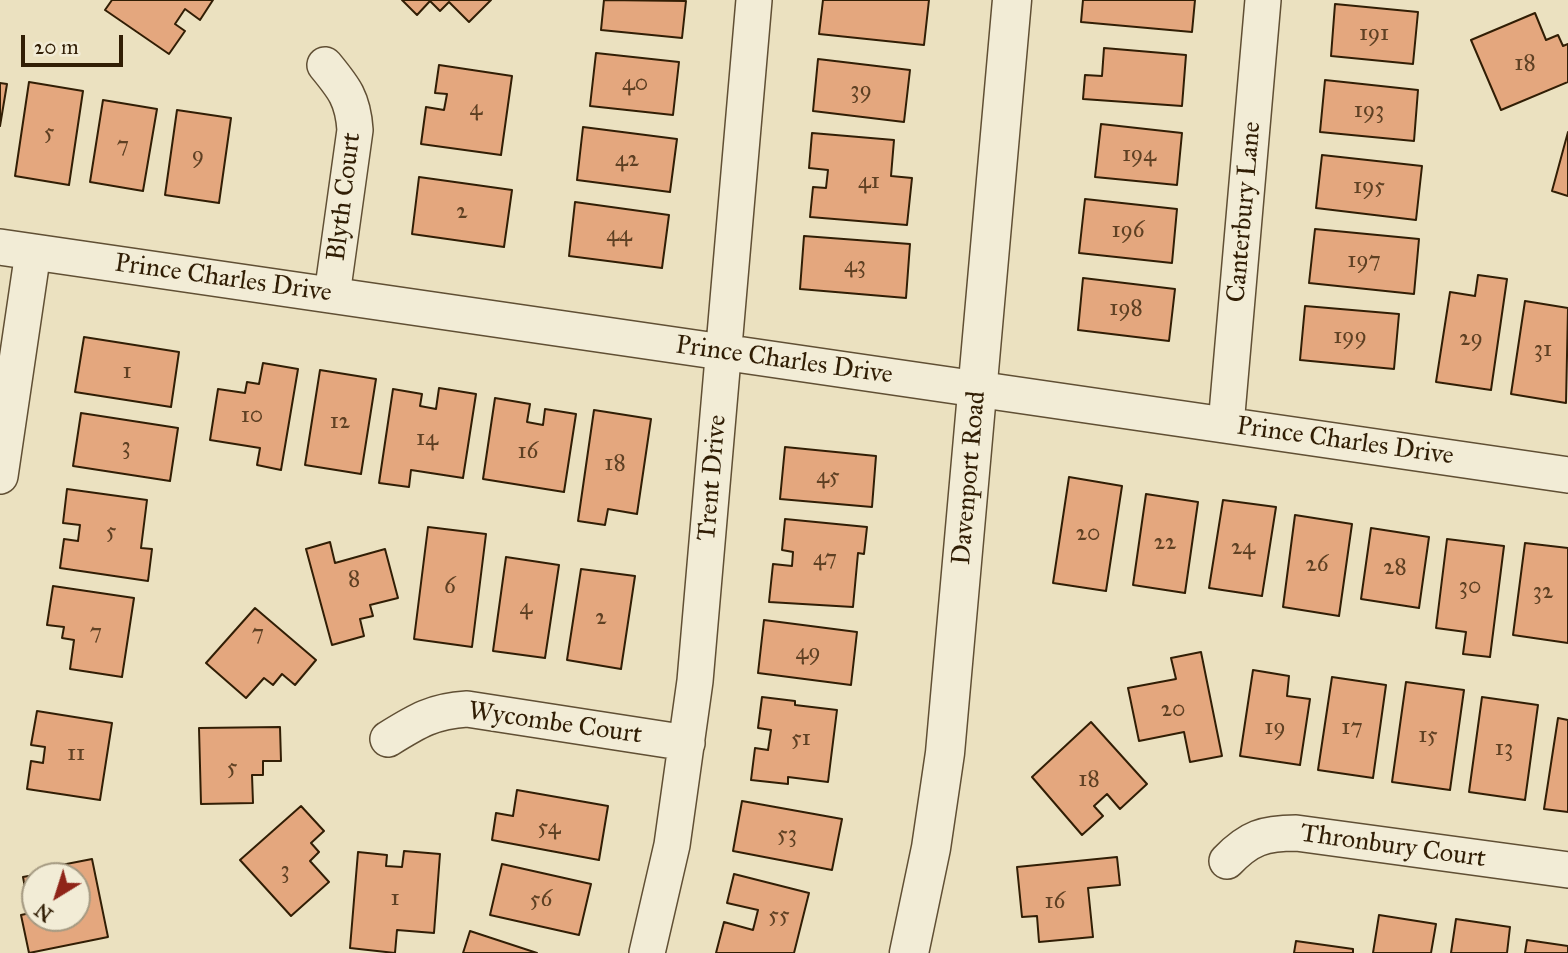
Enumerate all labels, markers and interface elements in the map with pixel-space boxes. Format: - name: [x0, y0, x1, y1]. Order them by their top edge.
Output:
- house number: 191: [1359, 20, 1389, 48]
- scale bar: [24, 21, 126, 65]
- text: 20 m: [34, 34, 79, 60]
- house number: 18: [1514, 50, 1536, 78]
- house number: 40: [622, 70, 648, 98]
- house number: 39: [850, 77, 872, 105]
- house number: 4: [470, 95, 482, 123]
- house number: 193: [1354, 97, 1384, 125]
- house number: 5: [44, 119, 54, 147]
- street label: Canterbury Lane: [1222, 120, 1268, 304]
- street label: Blyth Court: [322, 131, 368, 263]
- house number: 7: [117, 132, 129, 160]
- house number: 194: [1122, 141, 1156, 169]
- house number: 9: [192, 142, 204, 170]
- house number: 42: [615, 146, 639, 174]
- house number: 41: [858, 168, 880, 196]
- house number: 195: [1353, 173, 1385, 201]
- house number: 2: [456, 198, 468, 226]
- house number: 196: [1111, 217, 1145, 245]
- house number: 44: [606, 221, 632, 249]
- house number: 197: [1347, 247, 1381, 275]
- street label: Prince Charles Drive: [112, 248, 334, 310]
- house number: 43: [844, 252, 866, 280]
- house number: 198: [1109, 295, 1143, 323]
- house number: 199: [1333, 323, 1367, 351]
- house number: 29: [1459, 325, 1483, 353]
- street label: Prince Charles Drive: [673, 330, 895, 392]
- house number: 31: [1534, 336, 1552, 364]
- house number: 1: [122, 358, 132, 386]
- street label: Davenport Road: [947, 390, 993, 566]
- house number: 10: [241, 402, 263, 430]
- house number: 12: [330, 408, 350, 436]
- street label: Prince Charles Drive: [1234, 411, 1456, 473]
- street label: Trent Drive: [692, 414, 734, 542]
- house number: 14: [416, 425, 438, 453]
- house number: 3: [121, 433, 131, 461]
- house number: 16: [518, 438, 538, 466]
- house number: 18: [604, 450, 626, 478]
- house number: 45: [816, 463, 840, 491]
- house number: 5: [106, 518, 116, 546]
- house number: 20: [1076, 520, 1100, 548]
- house number: 22: [1154, 529, 1176, 557]
- house number: 24: [1231, 534, 1255, 562]
- house number: 47: [813, 545, 837, 573]
- house number: 26: [1305, 551, 1329, 579]
- house number: 28: [1383, 554, 1407, 582]
- house number: 8: [348, 566, 360, 594]
- house number: 6: [444, 573, 456, 601]
- house number: 30: [1459, 573, 1481, 601]
- house number: 32: [1533, 578, 1553, 606]
- house number: 4: [520, 594, 532, 622]
- house number: 2: [595, 604, 607, 632]
- house number: 7: [90, 619, 102, 647]
- house number: 7: [252, 620, 264, 648]
- house number: 49: [795, 639, 821, 667]
- street label: Wycombe Court: [466, 696, 644, 752]
- house number: 20: [1161, 696, 1185, 724]
- house number: 19: [1264, 714, 1286, 742]
- house number: 17: [1341, 714, 1363, 742]
- house number: 15: [1418, 722, 1438, 750]
- house number: 51: [791, 725, 811, 753]
- house number: 13: [1495, 735, 1513, 763]
- house number: 11: [67, 740, 85, 768]
- house number: 5: [227, 754, 237, 782]
- house number: 18: [1078, 766, 1100, 794]
- house number: 54: [538, 814, 560, 842]
- street label: Thronbury Court: [1298, 819, 1488, 875]
- house number: 53: [777, 821, 797, 849]
- house number: 3: [280, 857, 290, 885]
- north arrow: [21, 862, 91, 932]
- house number: 1: [390, 885, 400, 913]
- house number: 56: [530, 886, 552, 914]
- house number: 16: [1045, 888, 1065, 916]
- text: N: [31, 898, 57, 926]
- house number: 55: [768, 902, 790, 930]

